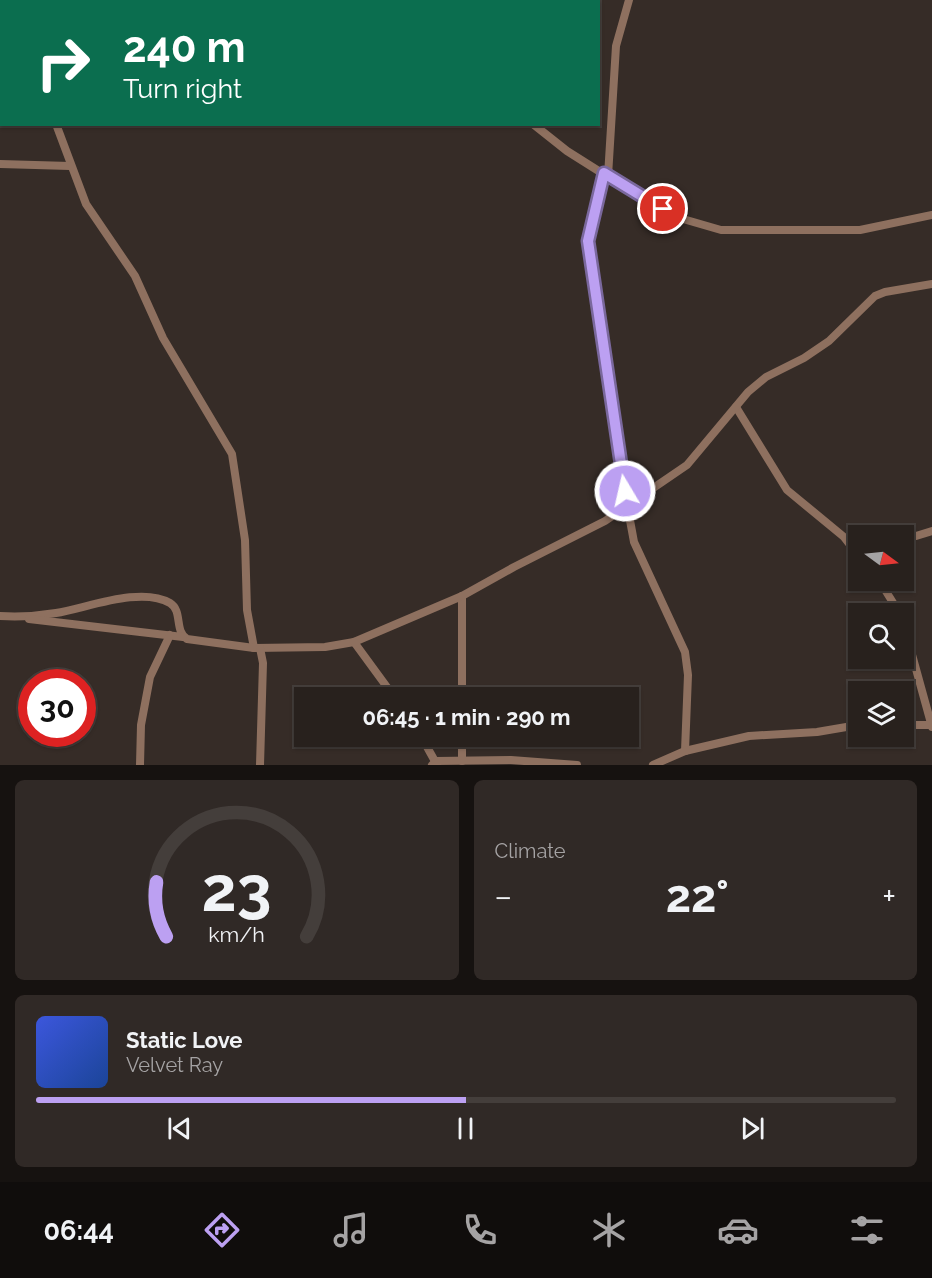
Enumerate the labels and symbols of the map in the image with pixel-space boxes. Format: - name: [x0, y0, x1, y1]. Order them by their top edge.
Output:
- pin: [637, 183, 688, 234]
- position arrow: [593, 459, 657, 523]
- north arrow: [848, 525, 914, 591]
- speed limit sign: 30: [18, 669, 96, 747]

